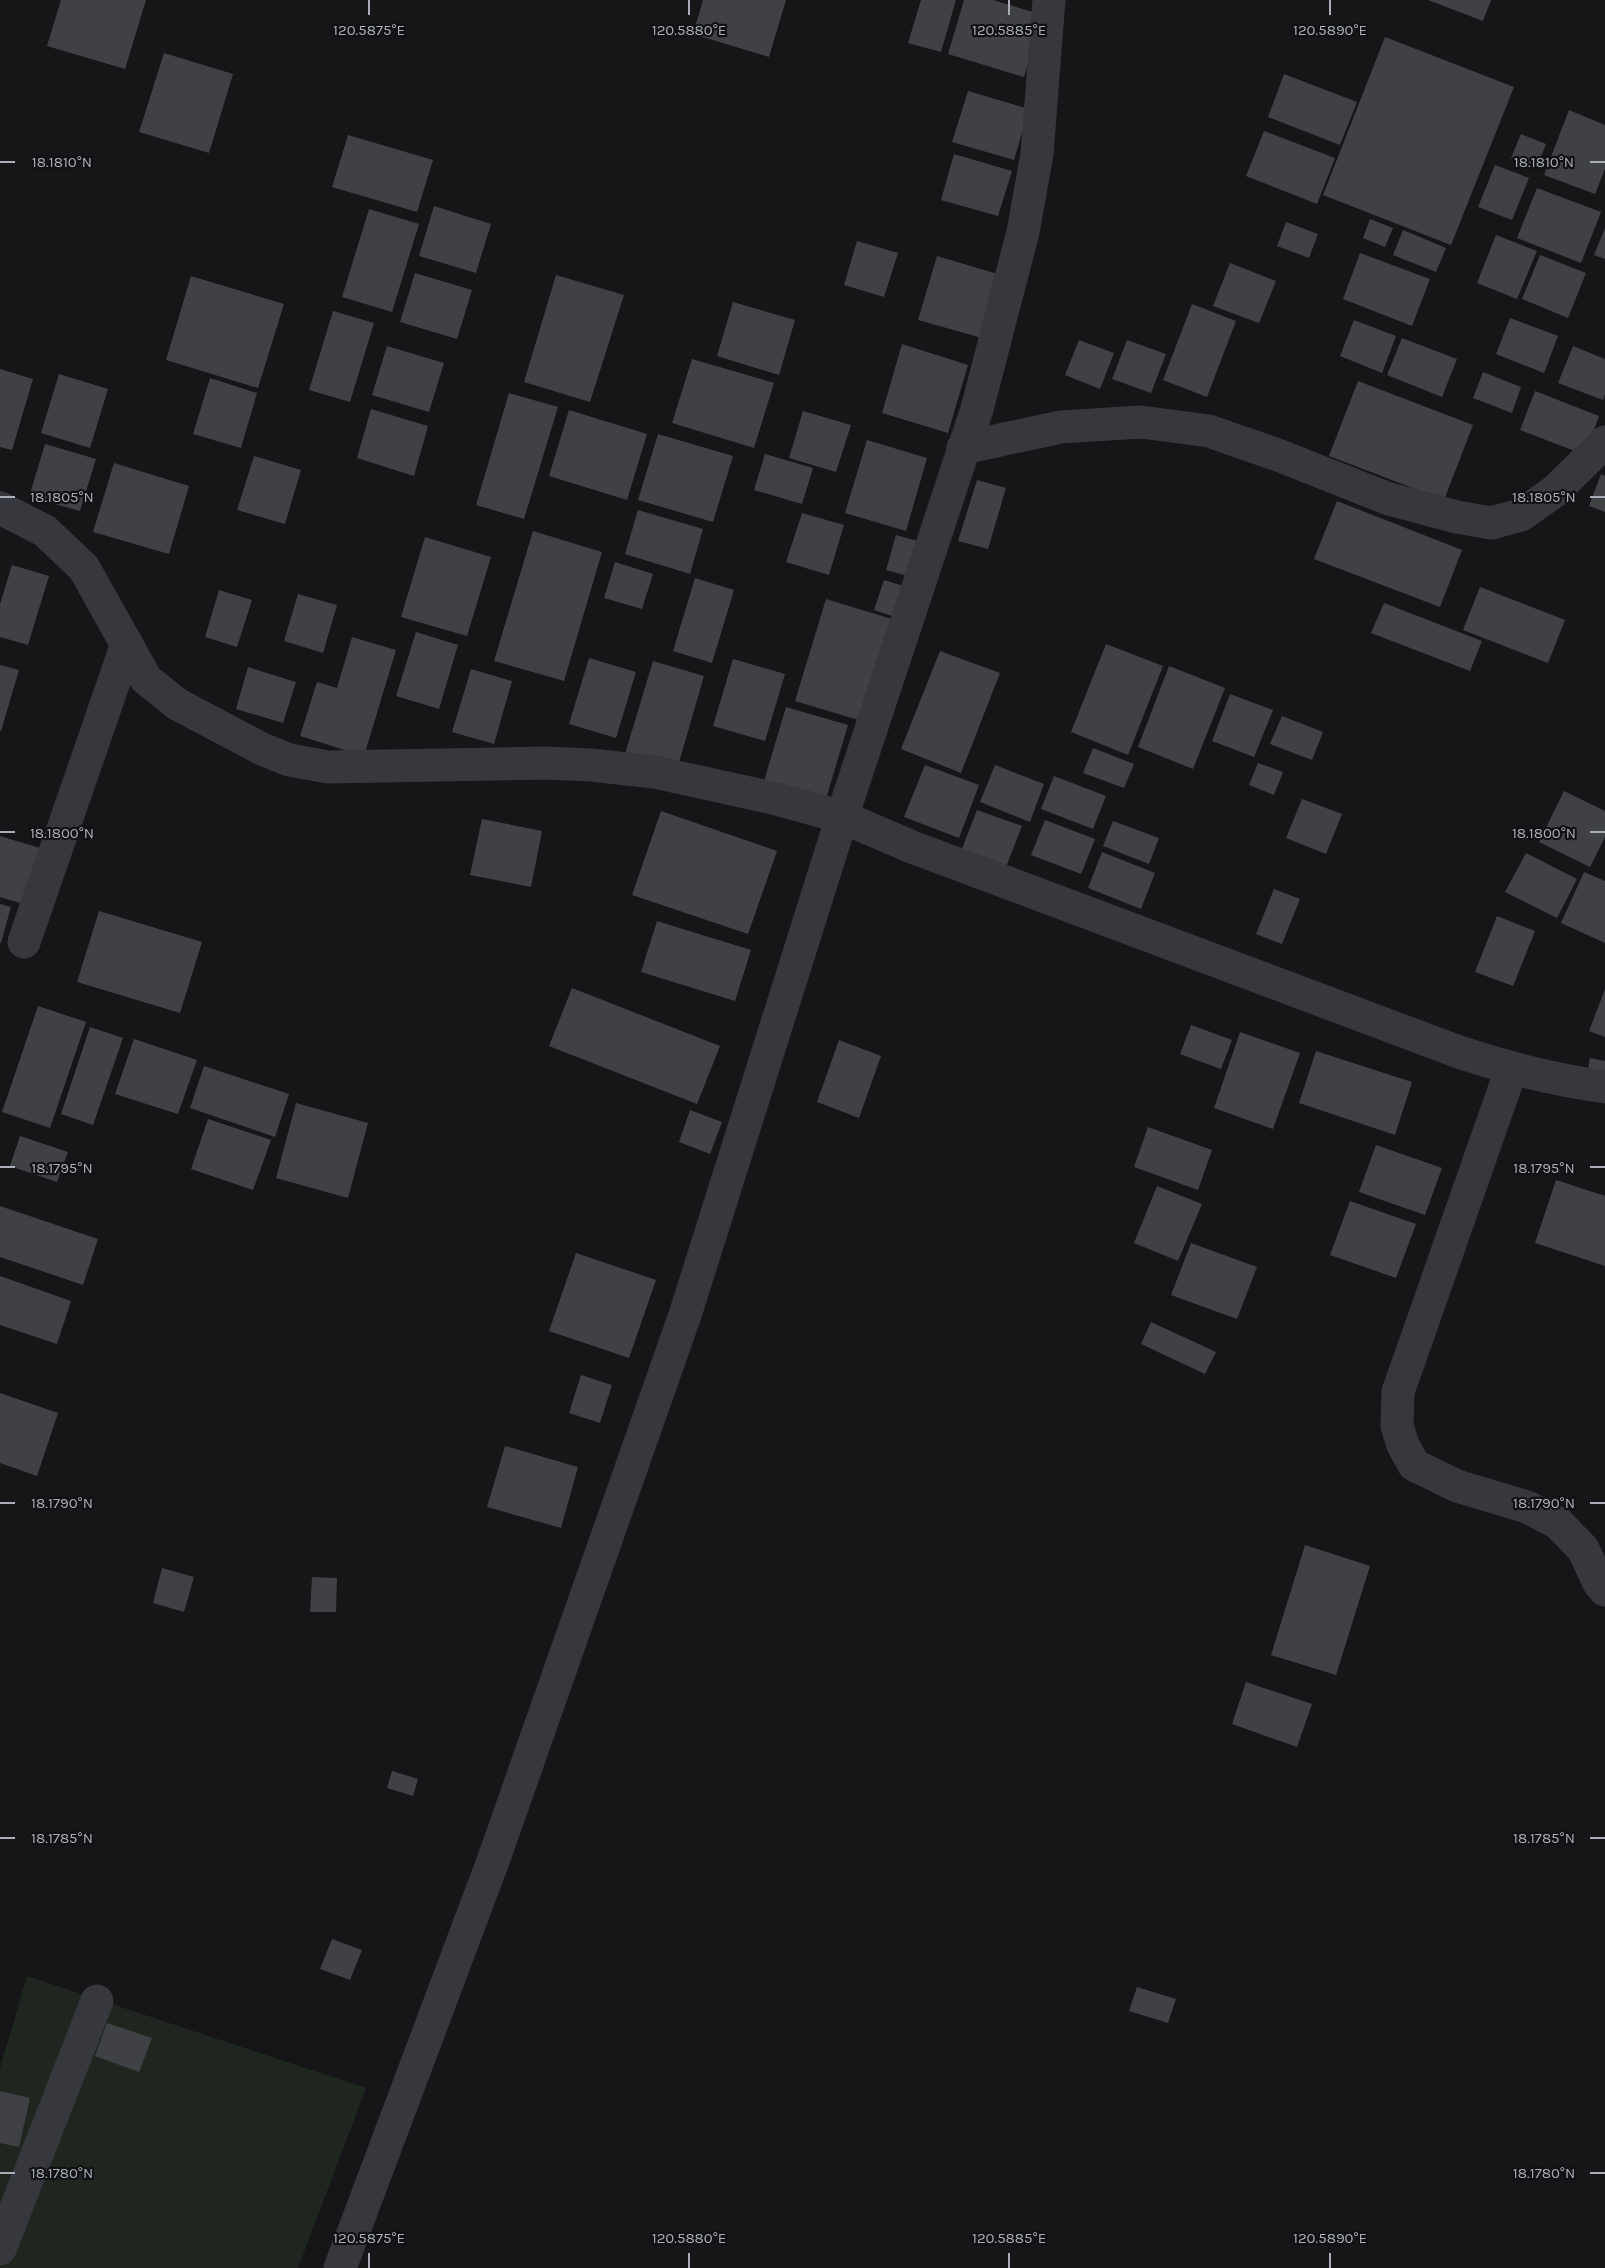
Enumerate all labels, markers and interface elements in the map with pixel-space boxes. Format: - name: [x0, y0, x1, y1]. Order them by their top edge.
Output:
- text: 120.5875°E: [333, 21, 405, 39]
- text: 120.5880°E: [652, 21, 726, 39]
- text: 120.5885°E: [972, 21, 1046, 39]
- text: 120.5890°E: [1293, 21, 1367, 39]
- text: 18.1810°N: [32, 153, 92, 171]
- text: 18.1810°N: [1514, 153, 1574, 171]
- text: 18.1805°N: [30, 488, 94, 506]
- text: 18.1805°N: [1512, 488, 1576, 506]
- text: 18.1800°N: [30, 824, 94, 842]
- text: 18.1800°N: [1512, 824, 1576, 842]
- text: 18.1795°N: [31, 1159, 93, 1177]
- text: 18.1795°N: [1513, 1159, 1575, 1177]
- text: 18.1790°N: [31, 1494, 93, 1512]
- text: 18.1790°N: [1513, 1494, 1575, 1512]
- text: 18.1785°N: [31, 1829, 93, 1847]
- text: 18.1785°N: [1513, 1829, 1575, 1847]
- text: 18.1780°N: [31, 2164, 93, 2182]
- text: 18.1780°N: [1513, 2164, 1575, 2182]
- text: 120.5875°E: [333, 2229, 405, 2247]
- text: 120.5880°E: [652, 2229, 726, 2247]
- text: 120.5885°E: [972, 2229, 1046, 2247]
- text: 120.5890°E: [1293, 2229, 1367, 2247]

